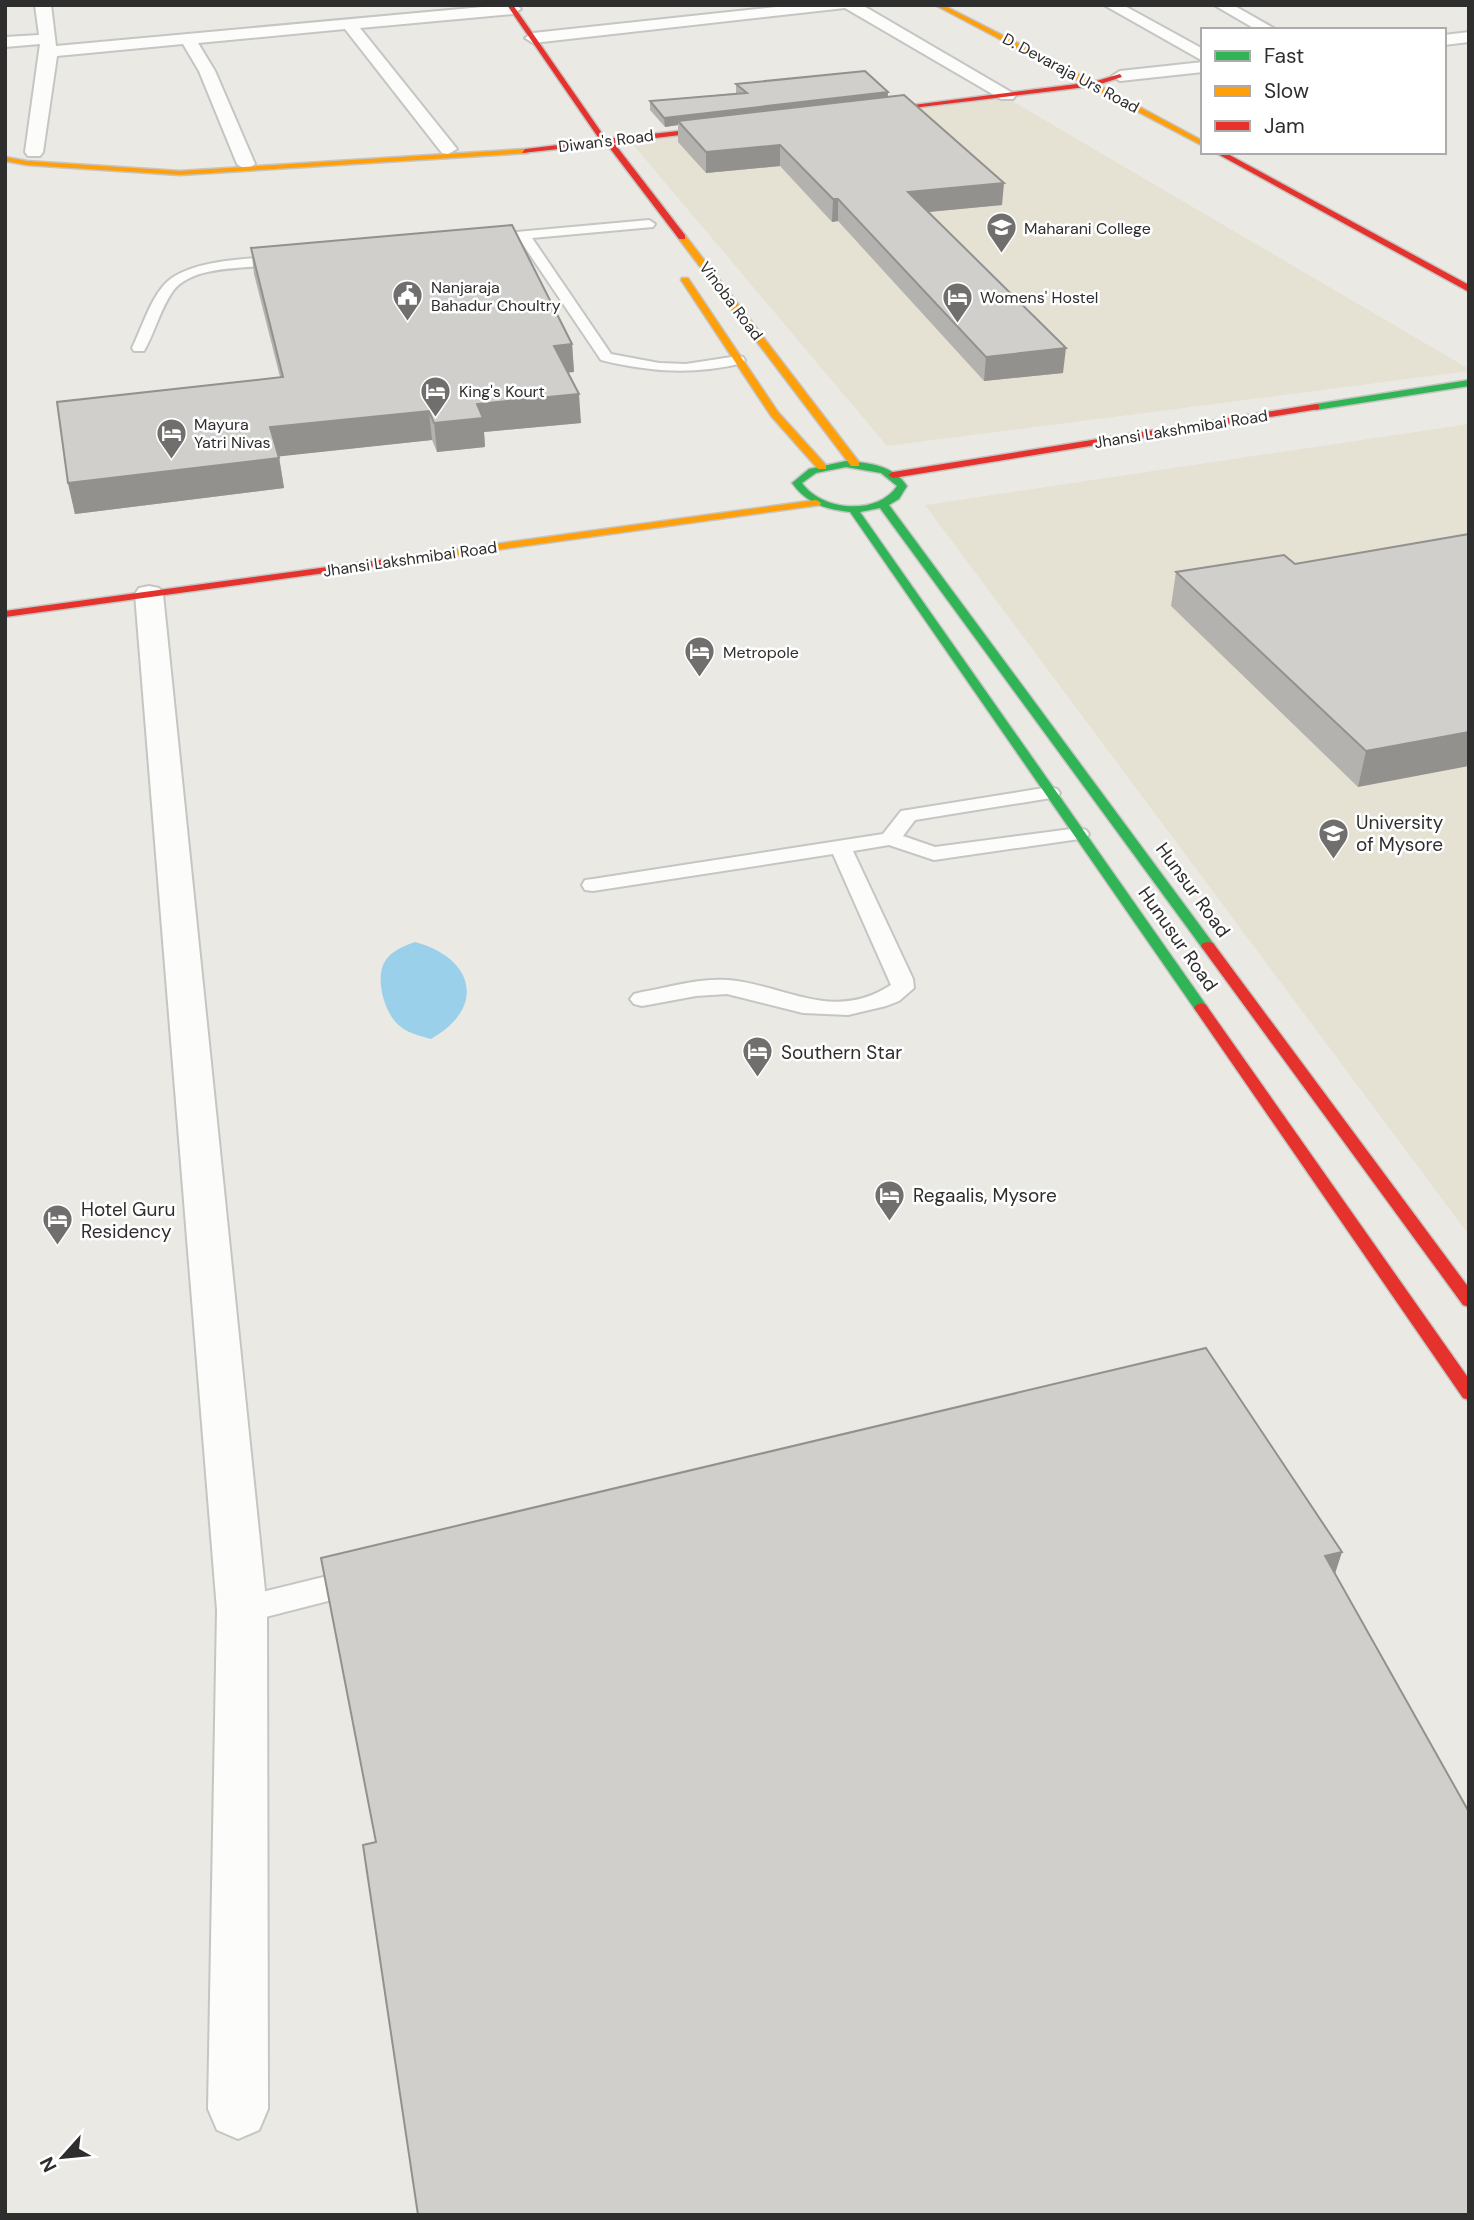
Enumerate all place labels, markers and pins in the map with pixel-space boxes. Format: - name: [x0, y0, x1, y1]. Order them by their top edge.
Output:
- school or university icon: Maharani College: [984, 211, 1018, 255]
- place label: Maharani College: [1024, 218, 1151, 239]
- place label: Nanjaraja Bahadur Choultry: [431, 277, 561, 316]
- public building icon: Nanjaraja Bahadur Choultry: [391, 279, 425, 323]
- hotel icon: Womens' Hostel: [940, 280, 974, 324]
- place label: Womens' Hostel: [980, 287, 1098, 308]
- hotel icon: King's Kourt: [419, 374, 453, 418]
- place label: King's Kourt: [459, 381, 545, 402]
- place label: Mayura Yatri Nivas: [194, 414, 271, 453]
- hotel icon: Mayura Yatri Nivas: [154, 416, 188, 460]
- hotel icon: Metropole: [683, 635, 717, 679]
- place label: Metropole: [723, 642, 799, 663]
- place label: University of Mysore: [1356, 810, 1444, 857]
- school or university icon: University of Mysore: [1316, 816, 1350, 860]
- hotel icon: Southern Star: [741, 1035, 775, 1079]
- place label: Southern Star: [781, 1040, 902, 1065]
- hotel icon: Regaalis, Mysore: [873, 1178, 907, 1222]
- place label: Regaalis, Mysore: [913, 1183, 1057, 1208]
- place label: Hotel Guru Residency: [81, 1197, 175, 1244]
- hotel icon: Hotel Guru Residency: [41, 1203, 75, 1247]

